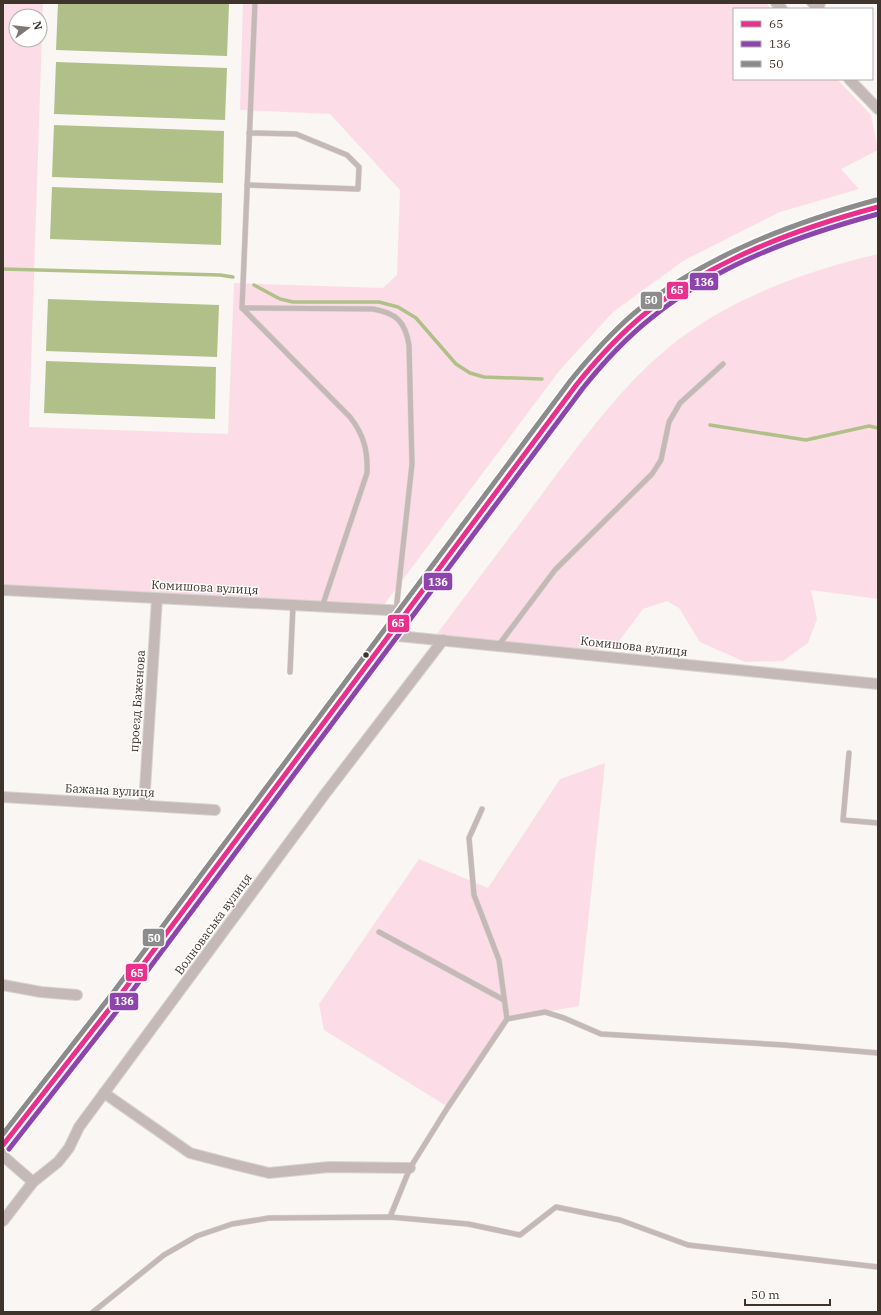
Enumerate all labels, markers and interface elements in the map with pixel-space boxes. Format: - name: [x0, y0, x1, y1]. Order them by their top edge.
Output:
- north arrow: [8, 8, 48, 48]
- legend: [733, 8, 873, 80]
- text: 65: [769, 16, 783, 31]
- text: N: [30, 19, 46, 32]
- text: 136: [769, 36, 791, 51]
- text: 50: [769, 56, 783, 71]
- line badge: 136: [689, 272, 719, 291]
- text: 136: [694, 275, 714, 289]
- line badge: 65: [666, 281, 689, 300]
- text: 65: [670, 283, 684, 297]
- line badge: 50: [640, 291, 663, 310]
- text: 50: [644, 293, 658, 307]
- line badge: 136: [423, 572, 453, 591]
- text: 136: [428, 575, 448, 589]
- street label: Комишова вулиця: [151, 577, 259, 597]
- line badge: 65: [387, 614, 410, 633]
- text: 65: [391, 616, 405, 630]
- street label: Комишова вулиця: [580, 633, 688, 659]
- street label: проезд Баженова: [126, 649, 148, 753]
- unlabelled marker: [361, 650, 371, 660]
- street label: Бажана вулиця: [65, 780, 155, 800]
- street label: Волноваська вулиця: [171, 870, 255, 978]
- line badge: 50: [142, 928, 165, 947]
- text: 50: [147, 931, 161, 945]
- line badge: 65: [125, 963, 148, 982]
- text: 65: [130, 966, 144, 980]
- line badge: 136: [109, 992, 139, 1011]
- text: 136: [114, 994, 134, 1008]
- scale bar: [745, 1281, 830, 1307]
- text: 50 m: [751, 1287, 780, 1302]

